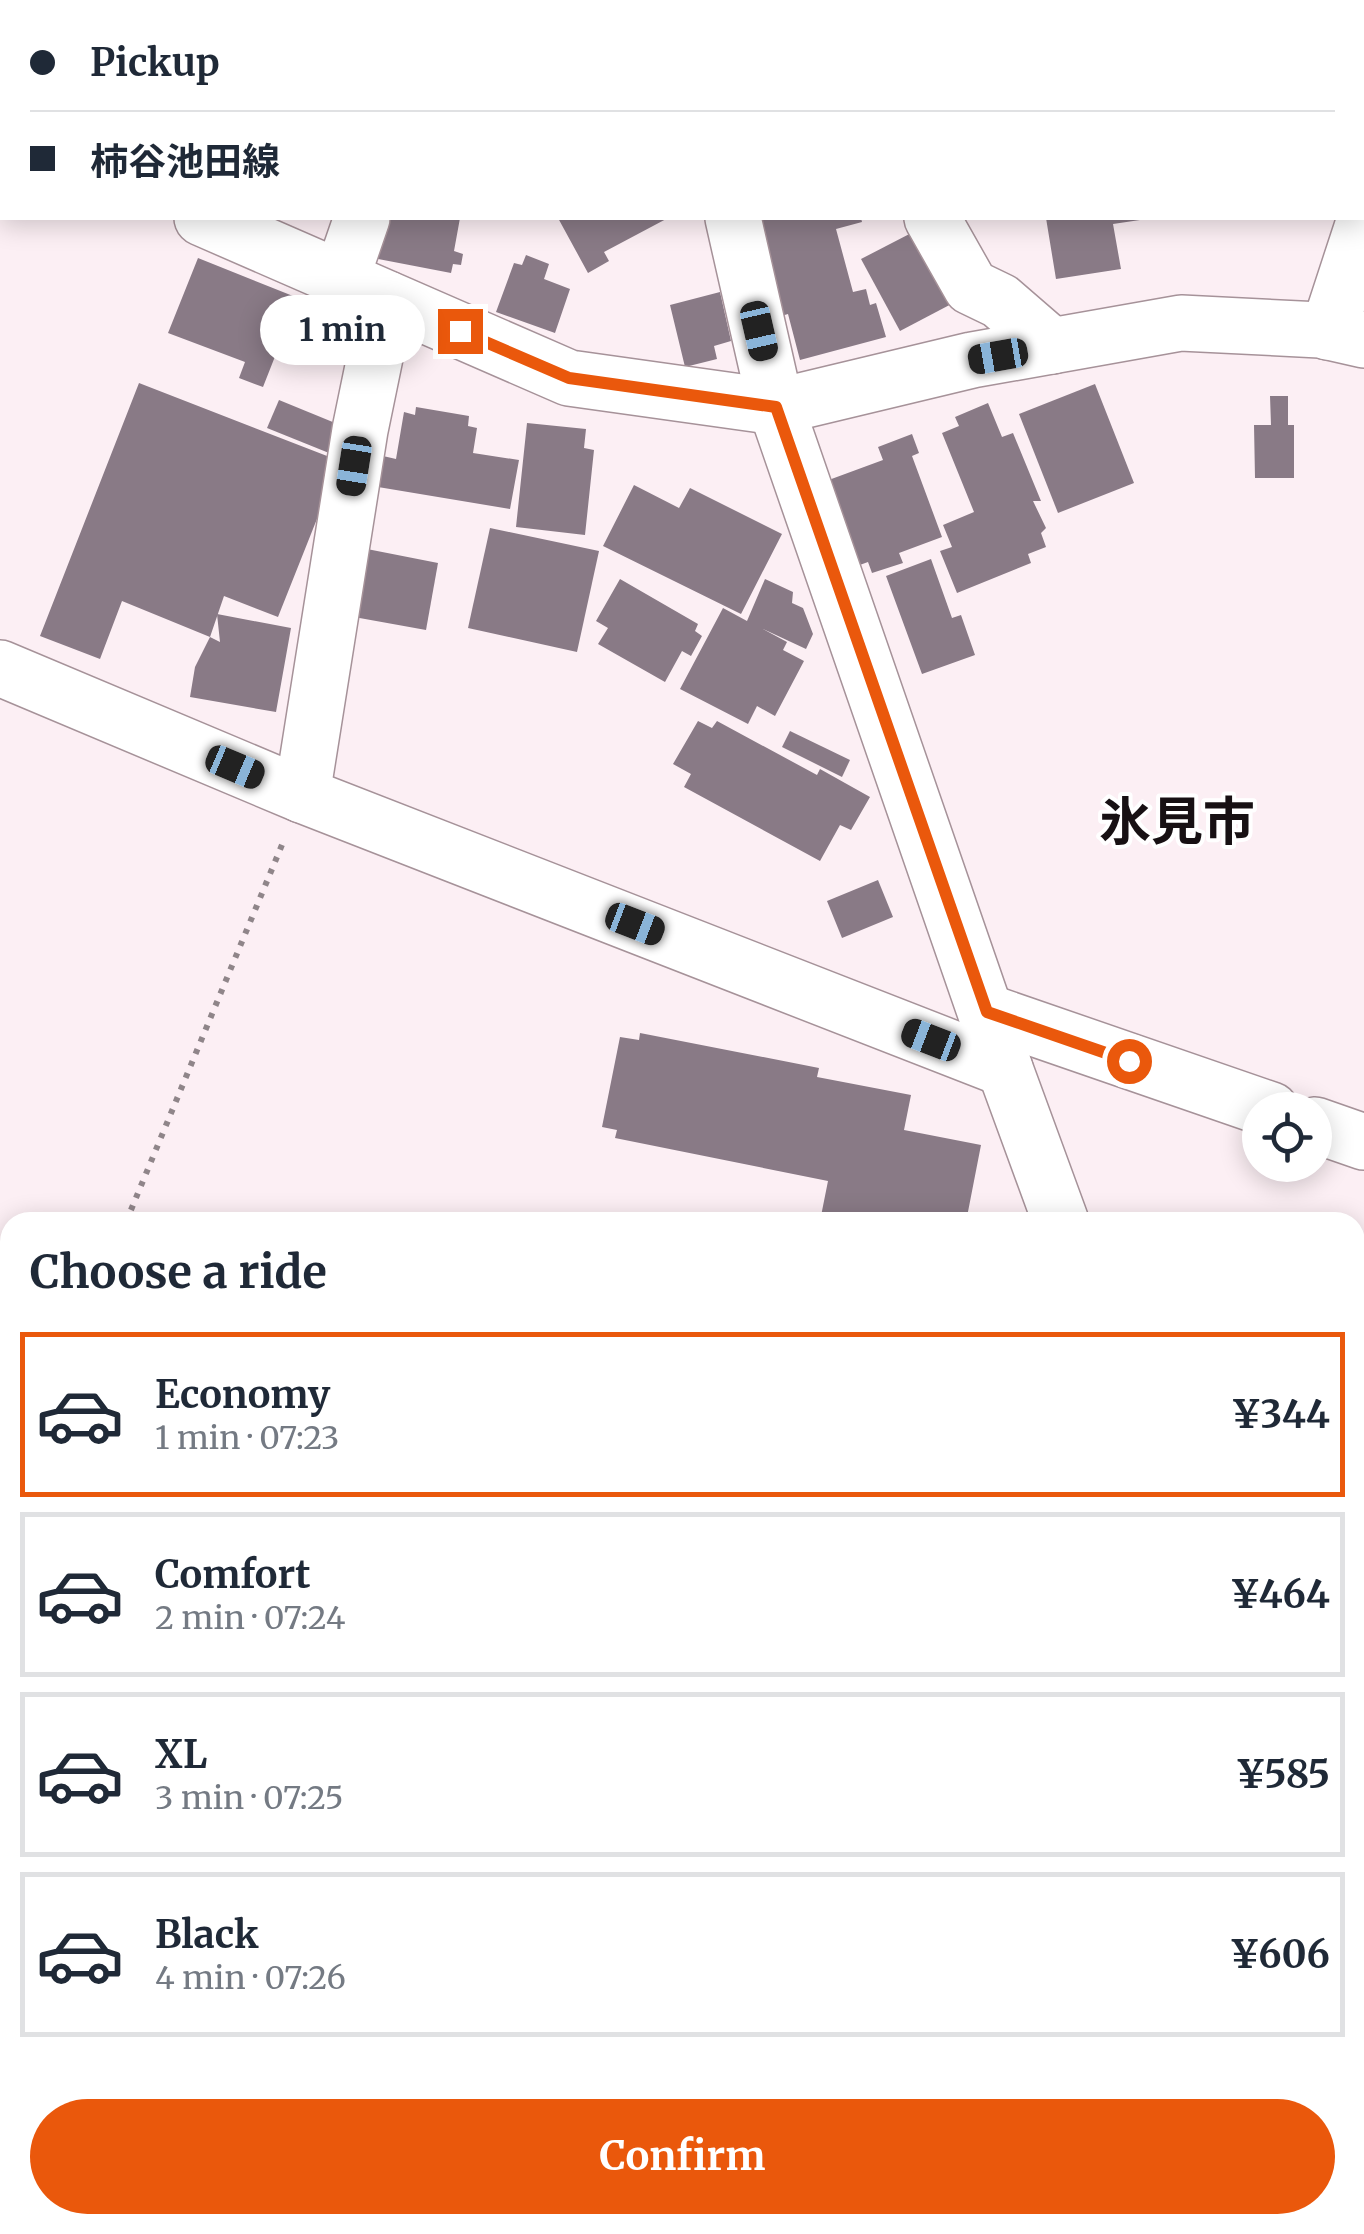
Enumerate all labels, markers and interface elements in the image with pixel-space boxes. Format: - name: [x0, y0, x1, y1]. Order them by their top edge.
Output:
- text: Pickup: [90, 39, 220, 86]
- text: 柿谷池田線: [90, 138, 280, 185]
- callout: 1 min: [260, 296, 425, 366]
- car: [738, 298, 780, 364]
- route end: [438, 309, 483, 354]
- text: 1 min: [299, 310, 386, 350]
- car: [966, 336, 1030, 376]
- car: [334, 434, 374, 498]
- car: [202, 741, 268, 793]
- district label: 氷見市: [1099, 789, 1255, 854]
- car: [602, 899, 668, 949]
- car: [898, 1015, 964, 1065]
- route start: [1107, 1039, 1152, 1084]
- map controls: [1242, 1092, 1332, 1182]
- button: locate: [1242, 1092, 1332, 1182]
- text: Choose a ride: [30, 1244, 327, 1300]
- icon: car: [35, 1370, 125, 1460]
- text: Economy: [155, 1371, 330, 1418]
- text: ¥344: [1231, 1391, 1330, 1438]
- text: 1 min · 07:23: [155, 1418, 339, 1458]
- icon: car: [35, 1550, 125, 1640]
- text: Comfort: [155, 1551, 311, 1598]
- text: ¥464: [1230, 1571, 1330, 1618]
- text: 2 min · 07:24: [155, 1598, 345, 1638]
- icon: car: [35, 1730, 125, 1820]
- text: XL: [155, 1731, 207, 1778]
- text: ¥585: [1235, 1751, 1330, 1798]
- text: 3 min · 07:25: [155, 1778, 344, 1818]
- icon: car: [35, 1910, 125, 2000]
- text: Black: [155, 1911, 259, 1958]
- text: ¥606: [1230, 1931, 1330, 1978]
- text: 4 min · 07:26: [155, 1958, 346, 1998]
- button: Confirm: [30, 2099, 1335, 2214]

